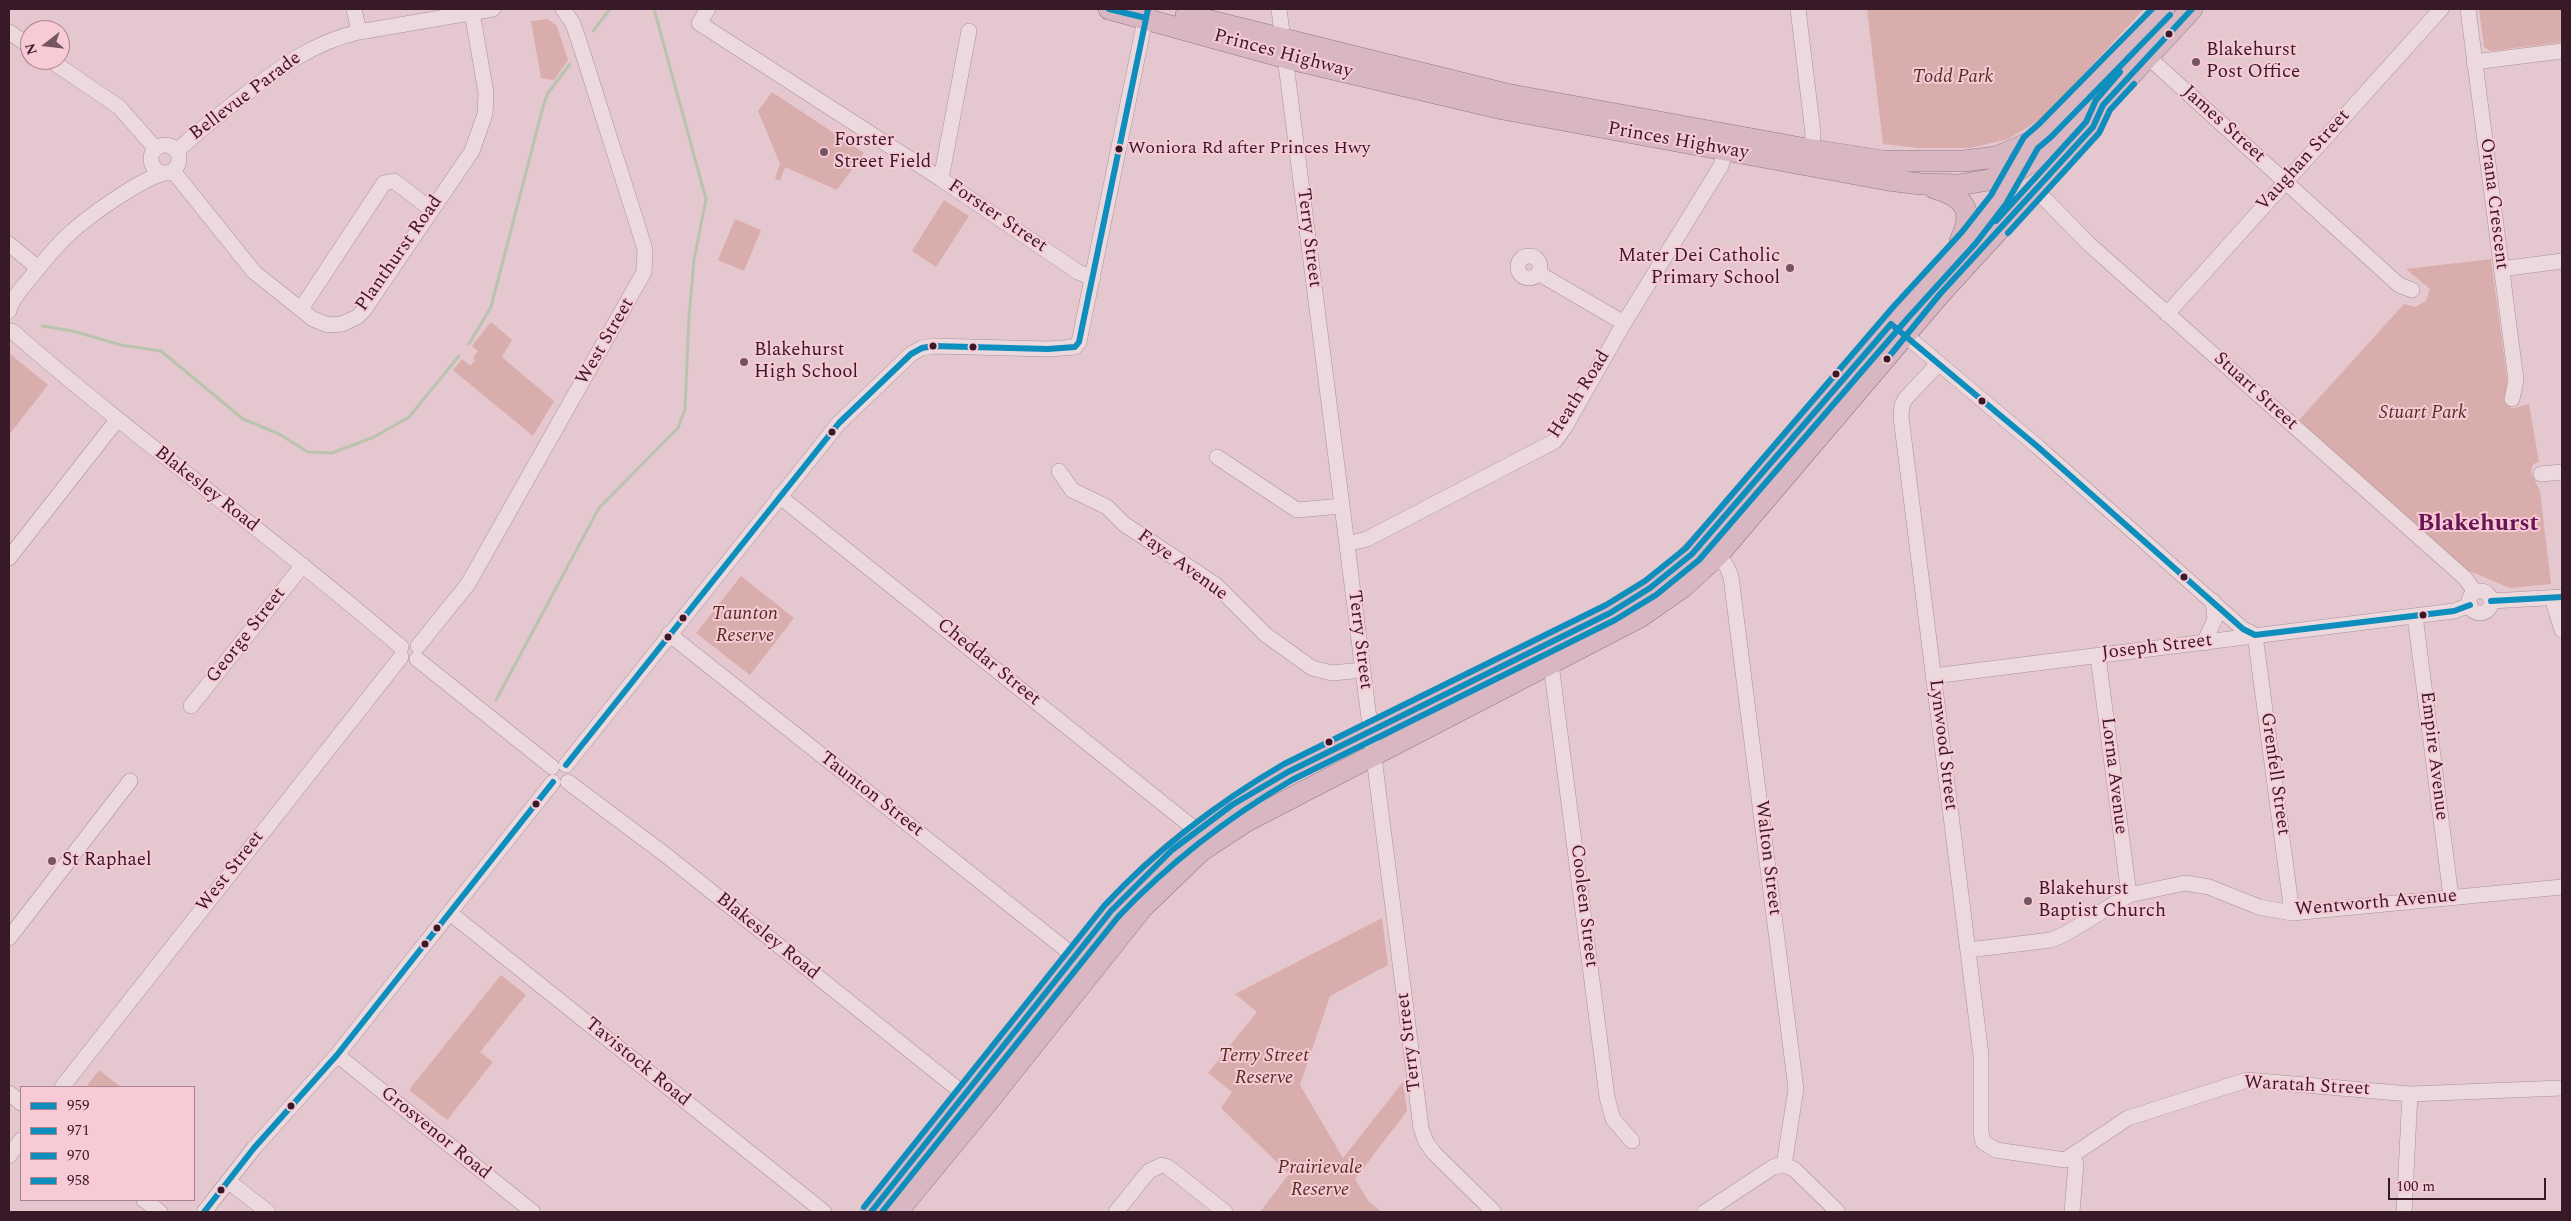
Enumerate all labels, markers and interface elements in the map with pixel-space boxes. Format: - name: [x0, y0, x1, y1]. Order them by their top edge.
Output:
- north arrow: [20, 20, 70, 70]
- street label: Princes Highway: [1211, 26, 1355, 84]
- unlabelled marker: [2164, 29, 2174, 39]
- place label: Blakehurst Post Office: [2206, 40, 2300, 84]
- text: N: [19, 41, 43, 57]
- street label: Bellevue Parade: [186, 48, 306, 146]
- marker: Blakehurst Post Office: [2190, 56, 2202, 68]
- park label: Todd Park: [1913, 67, 1993, 89]
- street label: James Street: [2177, 82, 2269, 168]
- street label: Vaughan Street: [2252, 105, 2356, 217]
- street label: Princes Highway: [1606, 118, 1750, 166]
- place label: Forster Street Field: [834, 130, 931, 174]
- street label: Orana Crescent: [2474, 137, 2512, 271]
- place label: Woniora Rd after Princes Hwy: [1128, 138, 1370, 160]
- marker: Woniora Rd after Princes Hwy: [1114, 144, 1124, 154]
- marker: Forster Street Field: [818, 146, 830, 158]
- street label: Forster Street: [943, 175, 1051, 259]
- street label: Terry Street: [1291, 187, 1325, 289]
- street label: Planthurst Road: [352, 192, 448, 316]
- place label: Mater Dei Catholic Primary School: [1618, 246, 1780, 290]
- marker: Mater Dei Catholic Primary School: [1784, 262, 1796, 274]
- street label: West Street: [572, 294, 640, 390]
- place label: Blakehurst High School: [754, 340, 858, 384]
- unlabelled marker: [928, 341, 938, 351]
- unlabelled marker: [968, 342, 978, 352]
- street label: Heath Road: [1544, 347, 1616, 443]
- street label: Stuart Street: [2208, 348, 2302, 436]
- unlabelled marker: [1882, 354, 1892, 364]
- marker: Blakehurst High School: [738, 356, 750, 368]
- unlabelled marker: [1831, 369, 1841, 379]
- unlabelled marker: [1977, 396, 1987, 406]
- park label: Stuart Park: [2379, 403, 2467, 425]
- unlabelled marker: [827, 427, 837, 437]
- street label: Blakesley Road: [149, 442, 263, 538]
- district label: Blakehurst: [2417, 511, 2539, 539]
- street label: Faye Avenue: [1132, 526, 1232, 606]
- unlabelled marker: [2179, 572, 2189, 582]
- street label: George Street: [202, 583, 292, 689]
- street label: Terry Street: [1342, 589, 1376, 691]
- park label: Taunton Reserve: [712, 604, 778, 648]
- unlabelled marker: [2418, 610, 2428, 620]
- unlabelled marker: [678, 613, 688, 623]
- street label: Cheddar Street: [932, 614, 1044, 712]
- street label: Joseph Street: [2100, 630, 2214, 666]
- unlabelled marker: [663, 632, 673, 642]
- street label: Lynwood Street: [1923, 678, 1961, 812]
- street label: Empire Avenue: [2414, 690, 2452, 822]
- street label: Grenfell Street: [2254, 711, 2294, 837]
- street label: Lorna Avenue: [2095, 716, 2131, 836]
- unlabelled marker: [1324, 737, 1334, 747]
- street label: Taunton Street: [814, 747, 928, 843]
- unlabelled marker: [531, 799, 541, 809]
- street label: Walton Street: [1749, 799, 1785, 917]
- street label: West Street: [192, 827, 270, 917]
- street label: Cooleen Street: [1564, 843, 1602, 969]
- place label: St Raphael: [62, 850, 152, 872]
- marker: St Raphael: [46, 855, 58, 867]
- place label: Blakehurst Baptist Church: [2038, 879, 2166, 923]
- street label: Wentworth Avenue: [2294, 886, 2458, 922]
- street label: Blakesley Road: [711, 888, 823, 986]
- marker: Blakehurst Baptist Church: [2022, 895, 2034, 907]
- unlabelled marker: [432, 923, 442, 933]
- unlabelled marker: [420, 939, 430, 949]
- street label: Terry Street: [1393, 991, 1427, 1093]
- street label: Tavistock Road: [580, 1014, 694, 1112]
- park label: Terry Street Reserve: [1219, 1046, 1309, 1090]
- street label: Waratah Street: [2243, 1072, 2371, 1102]
- street label: Grosvenor Road: [375, 1083, 495, 1185]
- legend: [20, 1086, 195, 1201]
- text: 959: [67, 1094, 90, 1117]
- unlabelled marker: [286, 1101, 296, 1111]
- text: 971: [67, 1119, 90, 1142]
- text: 970: [67, 1144, 90, 1167]
- park label: Prairievale Reserve: [1278, 1158, 1362, 1202]
- scale bar: [2391, 1168, 2548, 1200]
- text: 958: [67, 1169, 90, 1192]
- text: 100 m: [2396, 1175, 2435, 1198]
- unlabelled marker: [216, 1185, 226, 1195]

